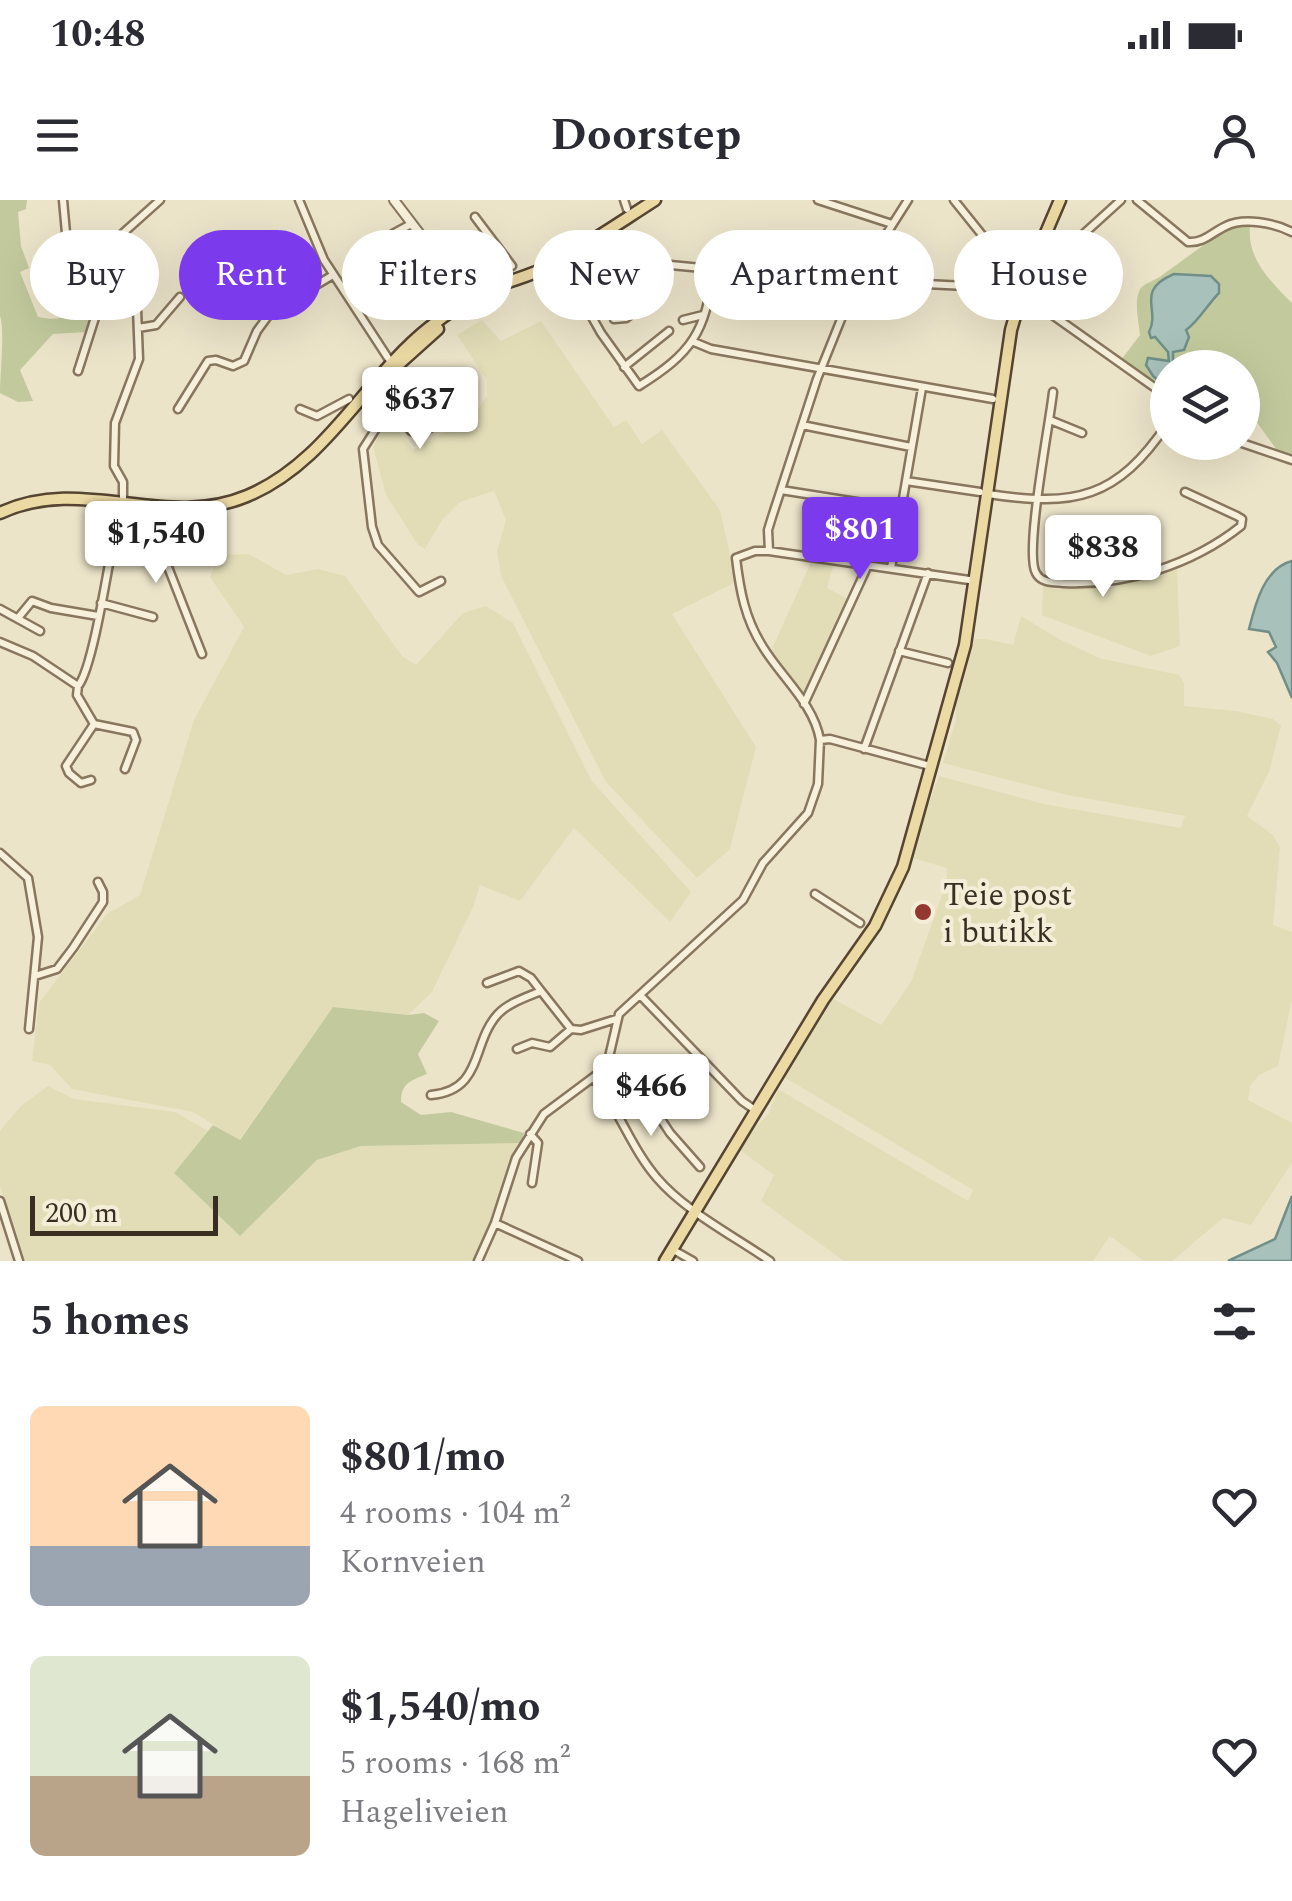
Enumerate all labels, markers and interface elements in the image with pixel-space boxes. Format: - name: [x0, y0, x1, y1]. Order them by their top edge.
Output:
- text: 10:48: [50, 6, 145, 64]
- text: Doorstep: [551, 101, 741, 170]
- icon: menu: [30, 108, 85, 163]
- icon: person: [1207, 108, 1262, 163]
- chip: Buy: [30, 230, 159, 320]
- chip: Rent: [179, 230, 322, 320]
- chip: Filters: [342, 230, 513, 320]
- chip: New: [533, 230, 674, 320]
- chip: Apartment: [694, 230, 934, 320]
- chip: House: [954, 230, 1123, 320]
- map controls: [1150, 350, 1260, 460]
- button: layers: [1150, 350, 1260, 460]
- pin: $637: [361, 367, 479, 452]
- text: $637: [384, 375, 456, 424]
- pin: $801: [801, 497, 919, 582]
- pin: $1,540: [75, 501, 237, 586]
- text: $801: [824, 505, 896, 554]
- text: $1,540: [107, 509, 205, 558]
- pin: $838: [1044, 515, 1162, 600]
- text: $838: [1067, 523, 1139, 572]
- place label: Teie post i butikk: [943, 871, 1072, 957]
- marker: Teie post i butikk: [912, 901, 934, 923]
- pin: $466: [592, 1054, 710, 1139]
- text: $466: [615, 1062, 687, 1111]
- scale bar: [30, 1191, 218, 1236]
- text: 200 m: [45, 1192, 118, 1235]
- text: 5 homes: [30, 1290, 190, 1353]
- icon: filters: [1207, 1294, 1262, 1349]
- text: $801/mo: [340, 1426, 506, 1489]
- icon: home: [110, 1446, 230, 1566]
- icon: heart: [1207, 1479, 1262, 1534]
- text: 4 rooms · 104 m²: [340, 1489, 570, 1538]
- text: Kornveien: [340, 1538, 486, 1587]
- text: $1,540/mo: [340, 1676, 540, 1739]
- icon: home: [110, 1696, 230, 1816]
- icon: heart: [1207, 1729, 1262, 1784]
- text: 5 rooms · 168 m²: [340, 1739, 570, 1788]
- text: Hageliveien: [340, 1788, 508, 1837]

